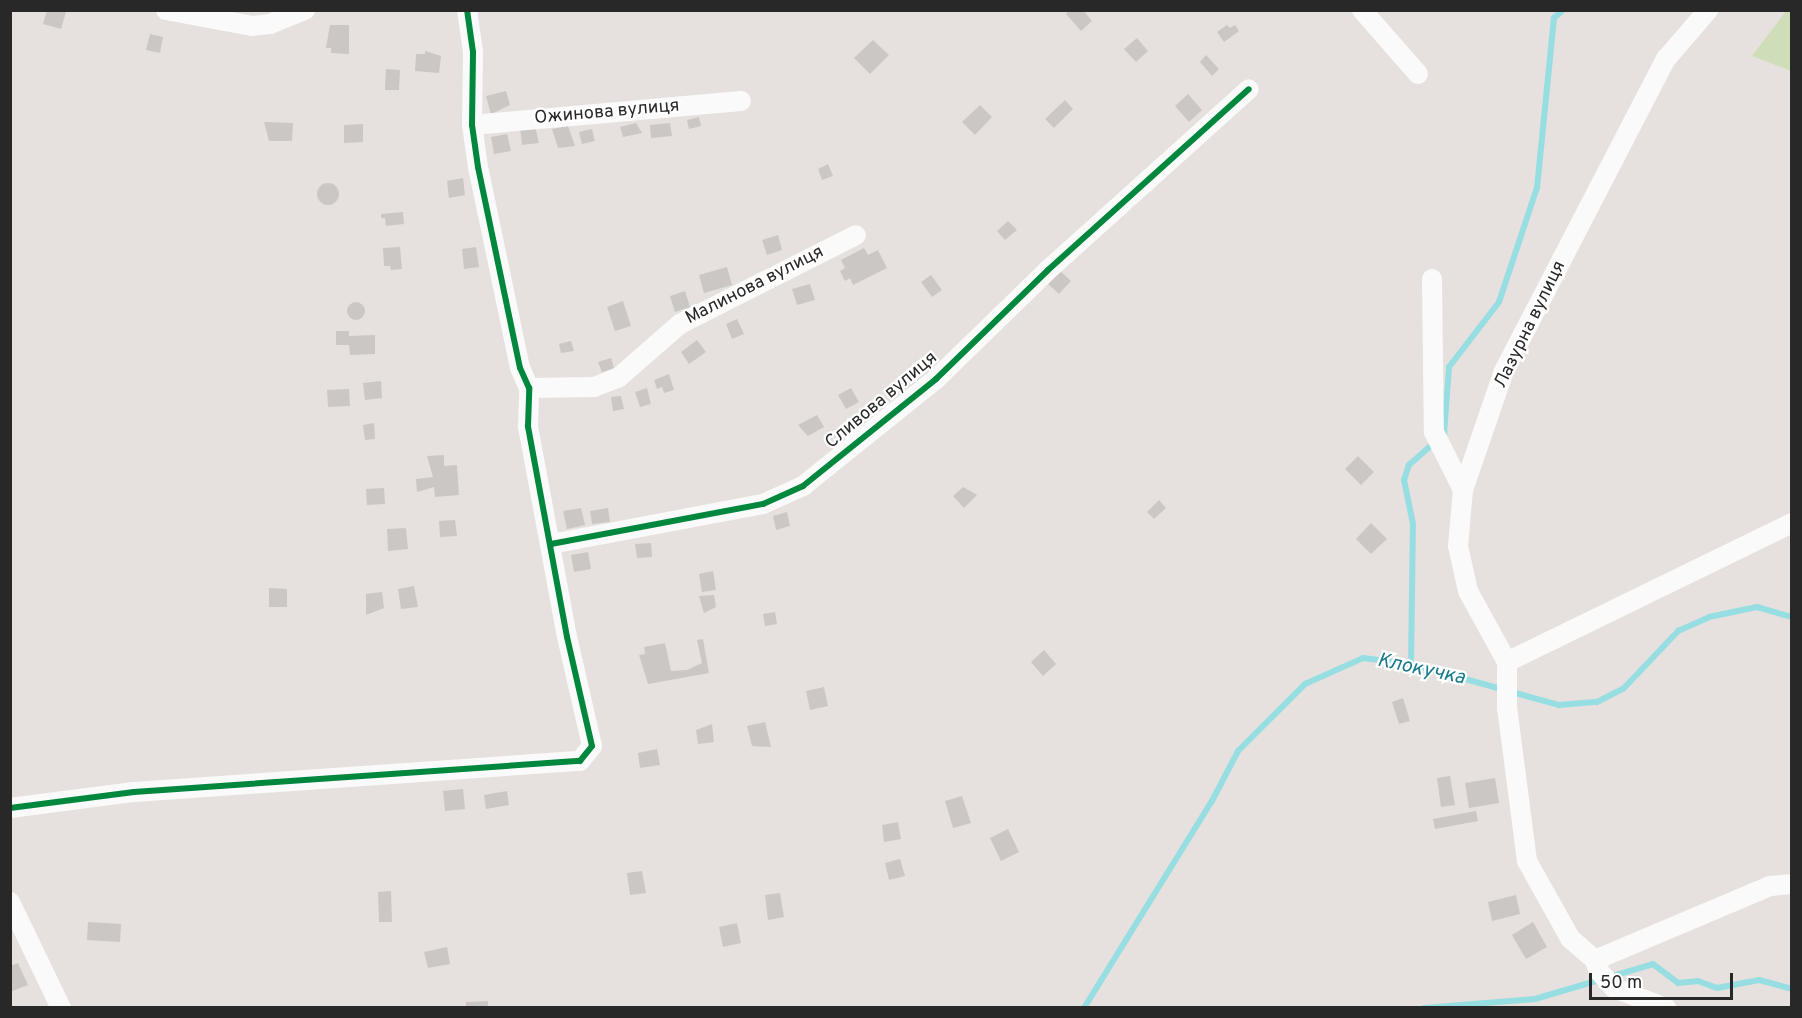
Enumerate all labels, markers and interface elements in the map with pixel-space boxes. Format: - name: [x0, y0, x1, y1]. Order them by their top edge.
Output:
- street label: Ожинова вулиця: [533, 96, 681, 130]
- street label: Малинова вулиця: [682, 242, 828, 330]
- street label: Лазурна вулиця: [1491, 258, 1571, 392]
- street label: Сливова вулиця: [822, 348, 942, 454]
- water label: Клокучка: [1375, 649, 1467, 691]
- scale bar: [1592, 961, 1736, 999]
- text: 50 m: [1600, 972, 1642, 995]

